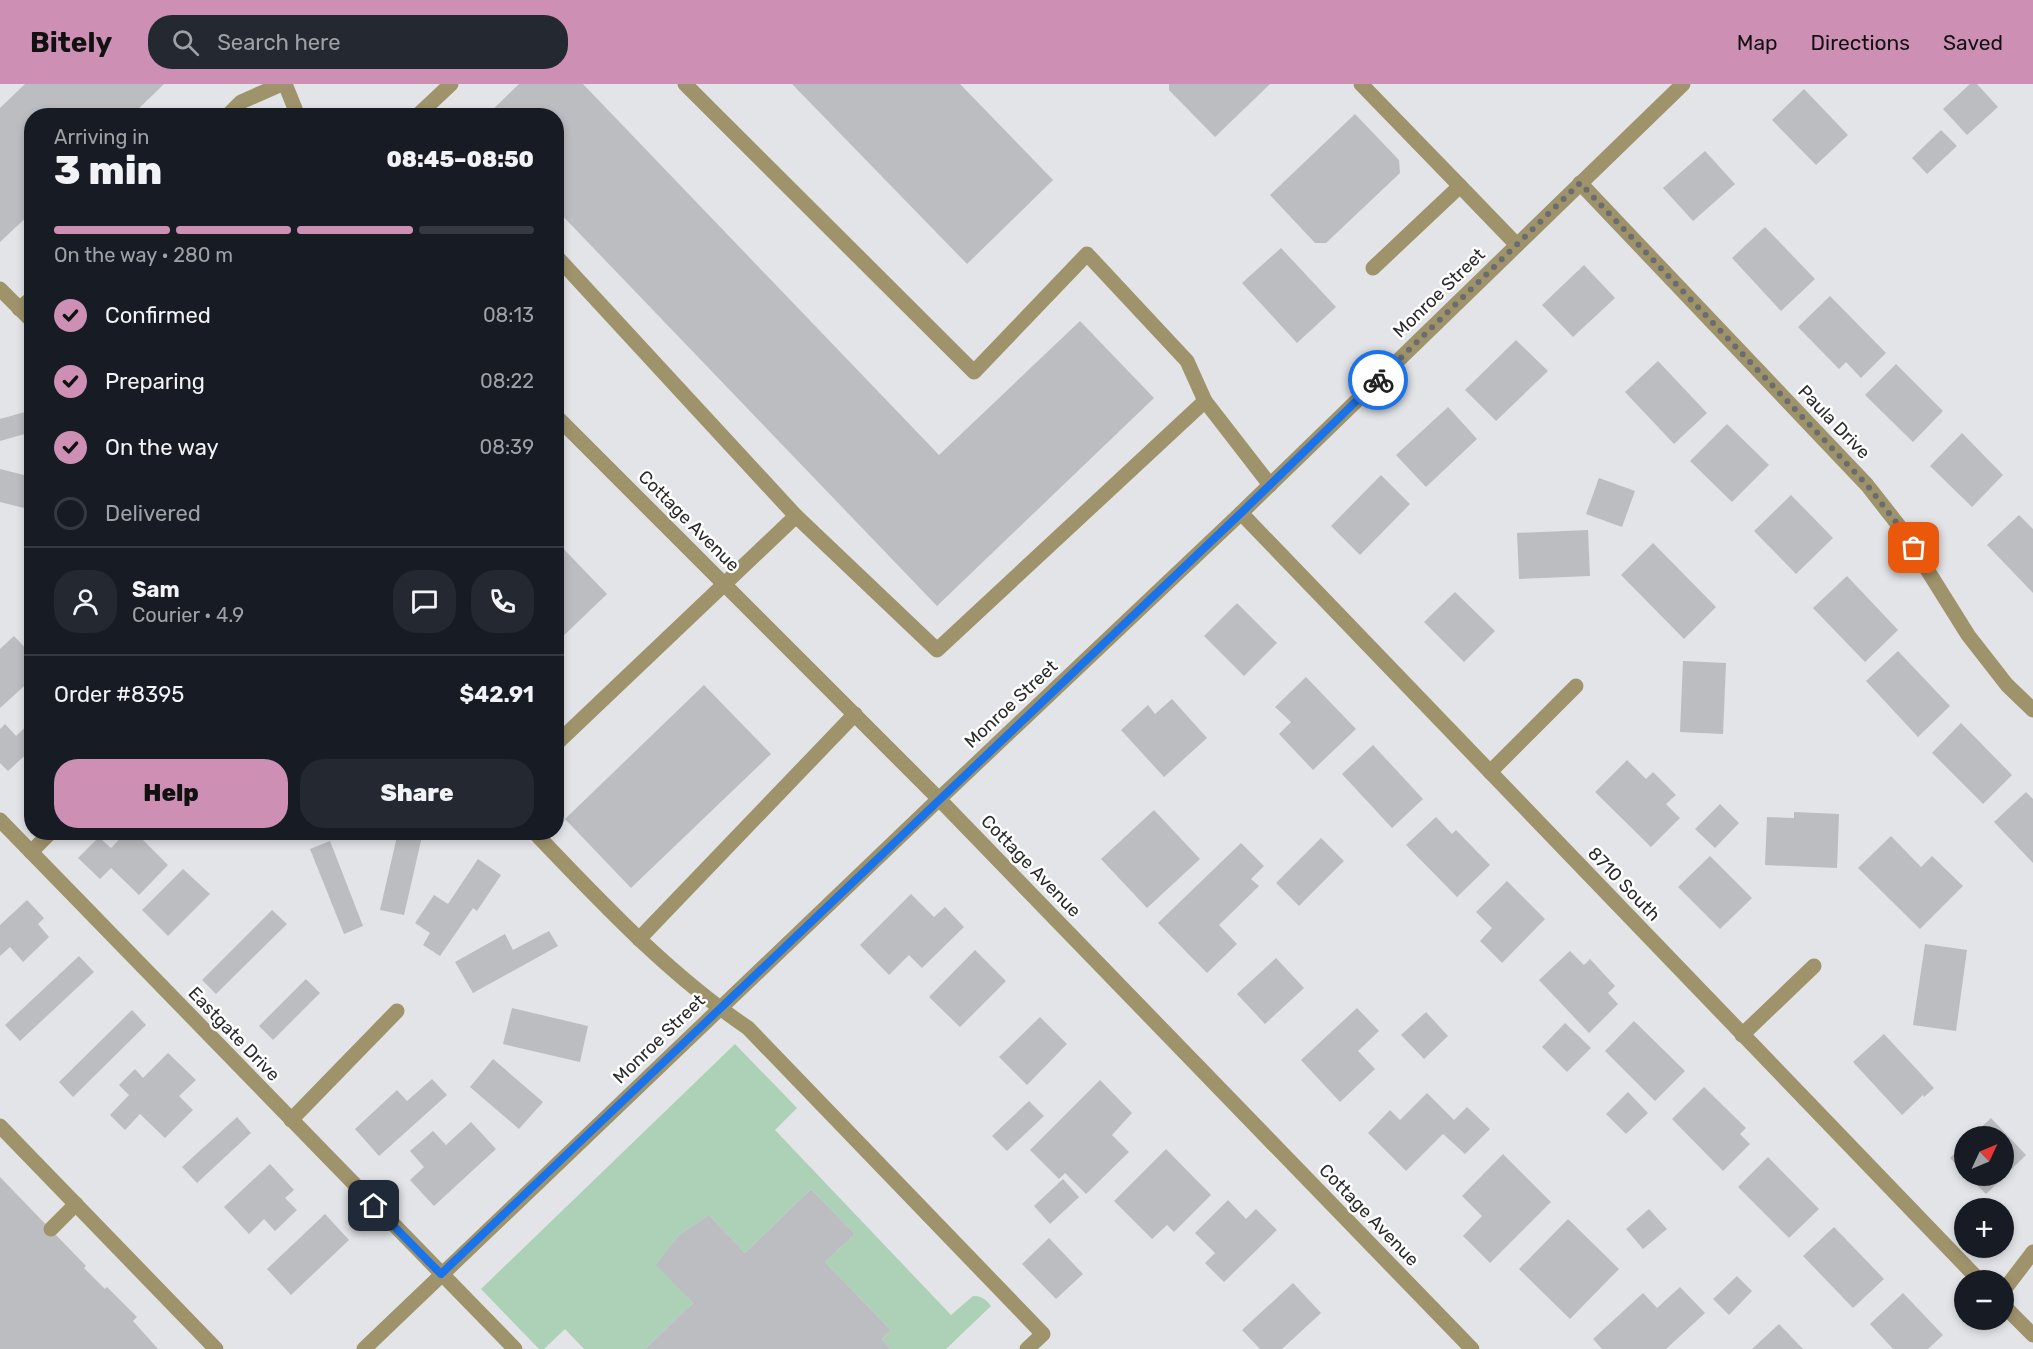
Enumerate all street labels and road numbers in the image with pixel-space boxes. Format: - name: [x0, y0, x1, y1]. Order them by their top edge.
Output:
- street label: Monroe Street: [1389, 244, 1489, 342]
- street label: Paula Drive: [1793, 380, 1875, 464]
- street label: Cottage Avenue: [634, 466, 744, 576]
- street label: Monroe Street: [960, 655, 1062, 753]
- street label: Cottage Avenue: [977, 810, 1085, 922]
- street label: 8710 South: [1583, 842, 1665, 926]
- street label: Eastgate Drive: [184, 982, 284, 1086]
- street label: Monroe Street: [609, 990, 709, 1088]
- street label: Cottage Avenue: [1315, 1159, 1423, 1271]

